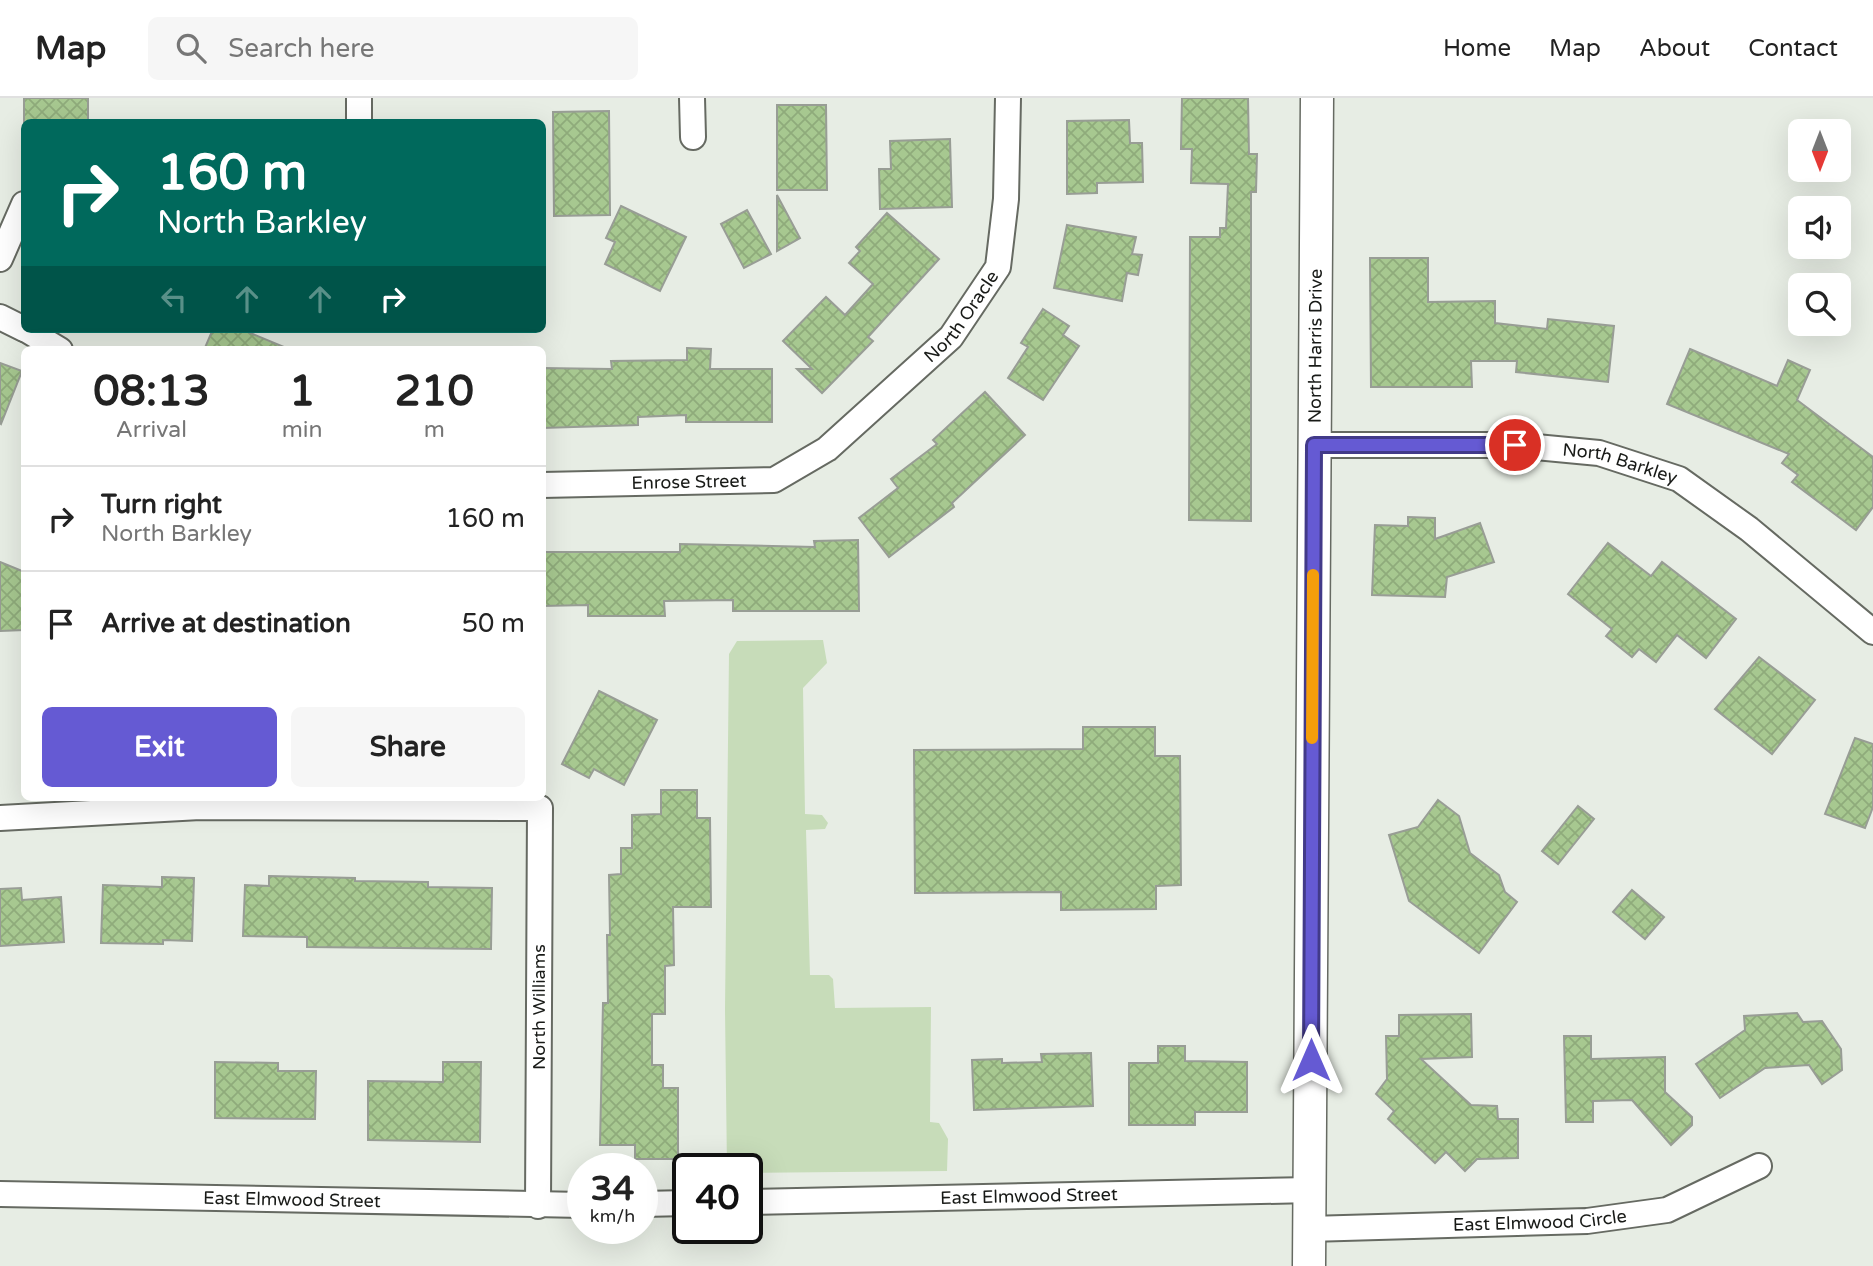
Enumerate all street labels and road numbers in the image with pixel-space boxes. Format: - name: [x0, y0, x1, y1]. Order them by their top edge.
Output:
- street label: North Oracle: [919, 266, 1003, 367]
- street label: North Harris Drive: [1304, 269, 1327, 423]
- street label: North Barkley: [1562, 439, 1680, 489]
- street label: Enrose Street: [631, 470, 747, 494]
- street label: North Williams: [528, 944, 550, 1070]
- street label: East Elmwood Street: [940, 1183, 1118, 1209]
- street label: East Elmwood Street: [203, 1187, 381, 1212]
- street label: East Elmwood Circle: [1453, 1205, 1628, 1236]

